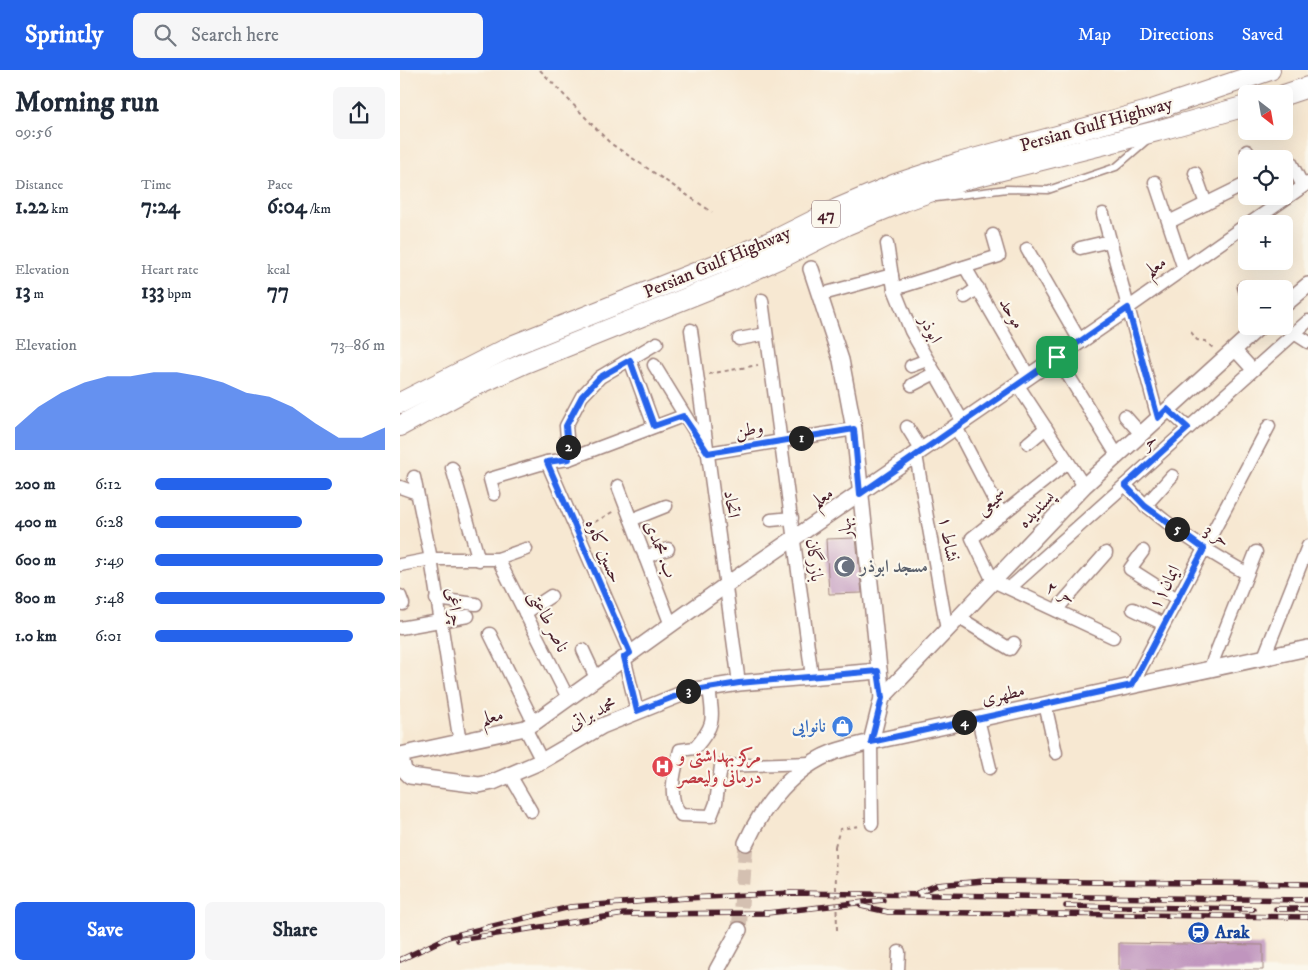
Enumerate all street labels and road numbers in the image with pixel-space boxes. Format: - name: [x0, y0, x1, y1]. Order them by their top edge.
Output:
- street label: Persian Gulf Highway: [1017, 93, 1175, 157]
- road number: 47: [812, 200, 840, 228]
- street label: Persian Gulf Highway: [641, 222, 795, 304]
- street label: معلم: [1140, 251, 1174, 287]
- street label: موحد: [993, 294, 1029, 333]
- street label: ابوذر: [913, 310, 946, 347]
- street label: وطن: [733, 417, 765, 443]
- street label: حر: [1134, 428, 1162, 457]
- street label: معلم: [807, 482, 841, 518]
- street label: سمیعی: [972, 483, 1012, 521]
- street label: پسندیده: [1014, 485, 1061, 533]
- street label: اتحاد: [718, 489, 744, 519]
- street label: نشاط ۱: [933, 515, 963, 564]
- street label: حسین کاوه: [580, 516, 626, 587]
- street label: بهار: [834, 516, 858, 541]
- street label: ب. محمدی: [639, 517, 681, 581]
- street label: حر 3: [1199, 520, 1233, 552]
- street label: بازرگان: [800, 537, 829, 583]
- street label: ایمان۱۱: [1144, 561, 1186, 614]
- street label: حر ۲: [1042, 576, 1079, 609]
- street label: چراغی: [440, 586, 468, 628]
- street label: ناصر طاعتی: [522, 587, 573, 657]
- street label: مطهری: [979, 680, 1027, 710]
- street label: محمد براتی: [565, 692, 620, 735]
- street label: معلم: [479, 704, 507, 736]

